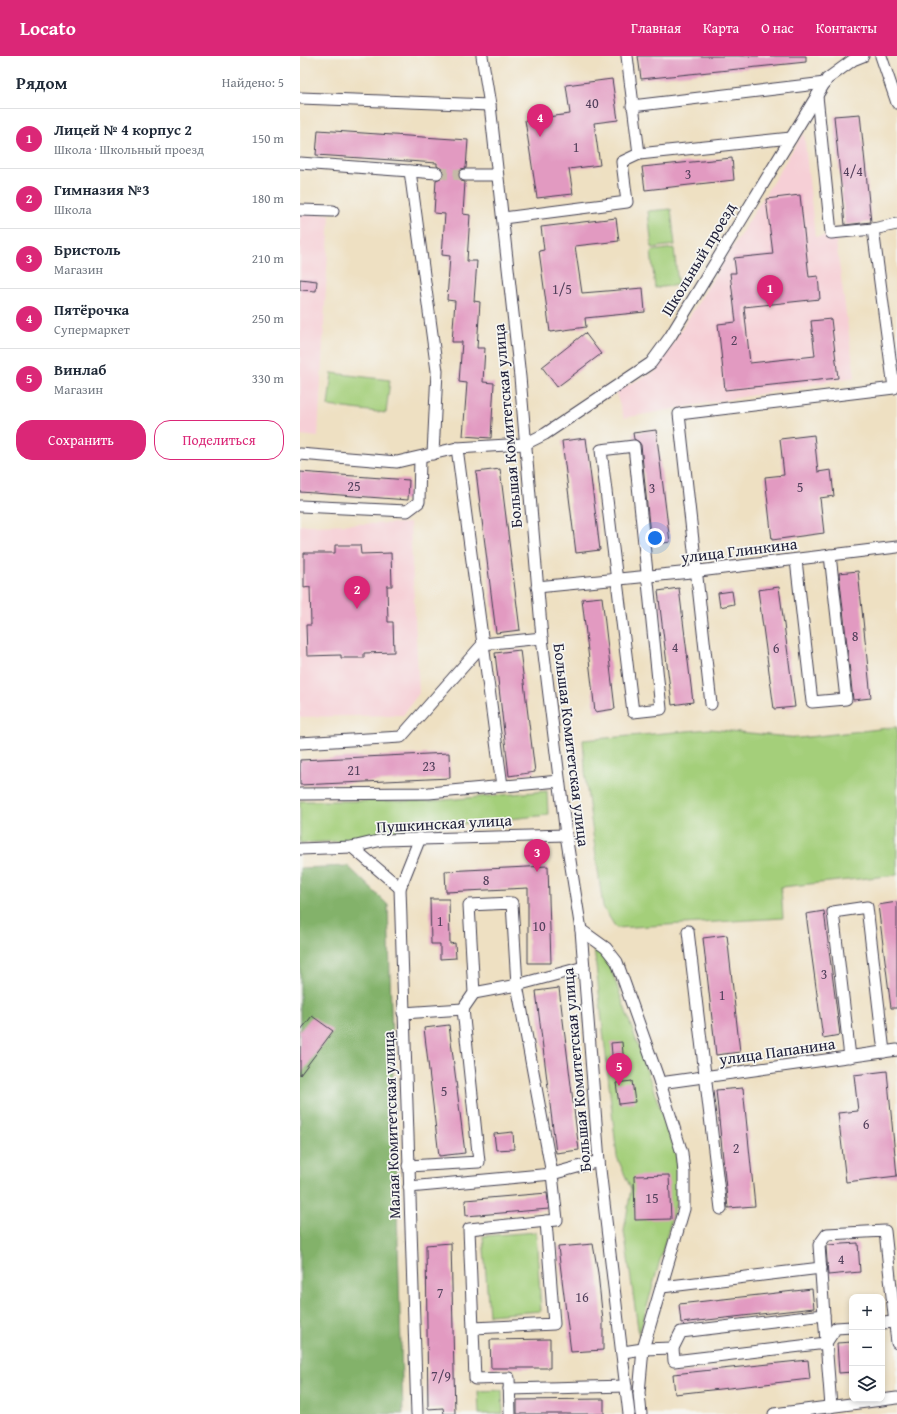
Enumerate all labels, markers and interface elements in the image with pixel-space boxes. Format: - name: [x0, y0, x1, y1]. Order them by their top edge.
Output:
- text: Locato: [20, 14, 76, 42]
- text: Главная: [631, 18, 681, 38]
- text: Карта: [703, 18, 739, 38]
- text: О нас: [761, 18, 794, 38]
- text: Контакты: [816, 18, 877, 38]
- text: Рядом: [16, 70, 67, 95]
- text: Найдено: 5: [222, 73, 284, 92]
- house number: 40: [585, 93, 599, 113]
- pin: 4: [527, 104, 553, 137]
- text: Лицей № 4 корпус 2: [54, 119, 192, 140]
- text: 1: [26, 129, 32, 148]
- text: 150 m: [252, 129, 284, 148]
- house number: 1: [573, 137, 579, 157]
- text: Школа · Школьный проезд: [54, 140, 204, 159]
- house number: 4/4: [843, 161, 863, 181]
- house number: 3: [685, 164, 691, 184]
- text: Гимназия №3: [54, 179, 150, 200]
- text: 2: [26, 189, 32, 208]
- text: 180 m: [252, 189, 284, 208]
- street label: Школьный проезд: [655, 197, 742, 320]
- text: Школа: [54, 200, 92, 219]
- text: Бристоль: [54, 239, 121, 260]
- text: 3: [26, 249, 32, 268]
- text: 210 m: [252, 249, 284, 268]
- text: Магазин: [54, 260, 103, 279]
- pin: 1: [757, 275, 783, 308]
- house number: 1/5: [552, 279, 572, 299]
- text: Пятёрочка: [54, 299, 129, 320]
- text: 4: [26, 309, 32, 328]
- text: 250 m: [252, 309, 284, 328]
- text: Супермаркет: [54, 320, 130, 339]
- street label: Большая Комитетская улица: [486, 323, 528, 529]
- house number: 2: [731, 330, 737, 350]
- text: Винлаб: [54, 359, 107, 380]
- text: 5: [26, 369, 32, 388]
- text: 330 m: [252, 369, 284, 388]
- text: Магазин: [54, 380, 103, 399]
- button: Сохранить: [16, 420, 146, 460]
- button: Поделиться: [154, 420, 284, 460]
- house number: 25: [347, 476, 361, 496]
- house number: 5: [797, 477, 803, 497]
- house number: 3: [649, 478, 655, 498]
- your location: [645, 528, 665, 548]
- street label: улица Глинкина: [679, 531, 799, 569]
- pin: 2: [344, 576, 370, 609]
- house number: 8: [852, 626, 859, 646]
- house number: 4: [672, 637, 679, 657]
- house number: 6: [773, 638, 780, 658]
- street label: Большая Комитетская улица: [548, 642, 596, 848]
- house number: 23: [422, 756, 436, 776]
- house number: 21: [347, 760, 361, 780]
- street label: Пушкинская улица: [376, 807, 513, 839]
- pin: 3: [524, 839, 550, 872]
- house number: 8: [483, 870, 490, 890]
- house number: 1: [437, 911, 443, 931]
- house number: 10: [532, 916, 546, 936]
- house number: 3: [821, 964, 827, 984]
- street label: Большая Комитетская улица: [555, 967, 597, 1173]
- house number: 1: [719, 985, 725, 1005]
- street label: Малая Комитетская улица: [376, 1030, 406, 1219]
- street label: улица Папанина: [716, 1031, 837, 1071]
- pin: 5: [606, 1053, 632, 1086]
- house number: 5: [441, 1081, 447, 1101]
- house number: 6: [863, 1114, 870, 1134]
- house number: 2: [733, 1138, 739, 1158]
- house number: 15: [645, 1188, 659, 1208]
- house number: 4: [838, 1249, 845, 1269]
- house number: 7: [437, 1283, 444, 1303]
- house number: 16: [575, 1287, 589, 1307]
- map controls: [849, 1294, 885, 1402]
- button: +: [849, 1294, 885, 1330]
- button: −: [849, 1330, 885, 1366]
- house number: 7/9: [431, 1366, 451, 1386]
- button: layers: [849, 1366, 885, 1402]

